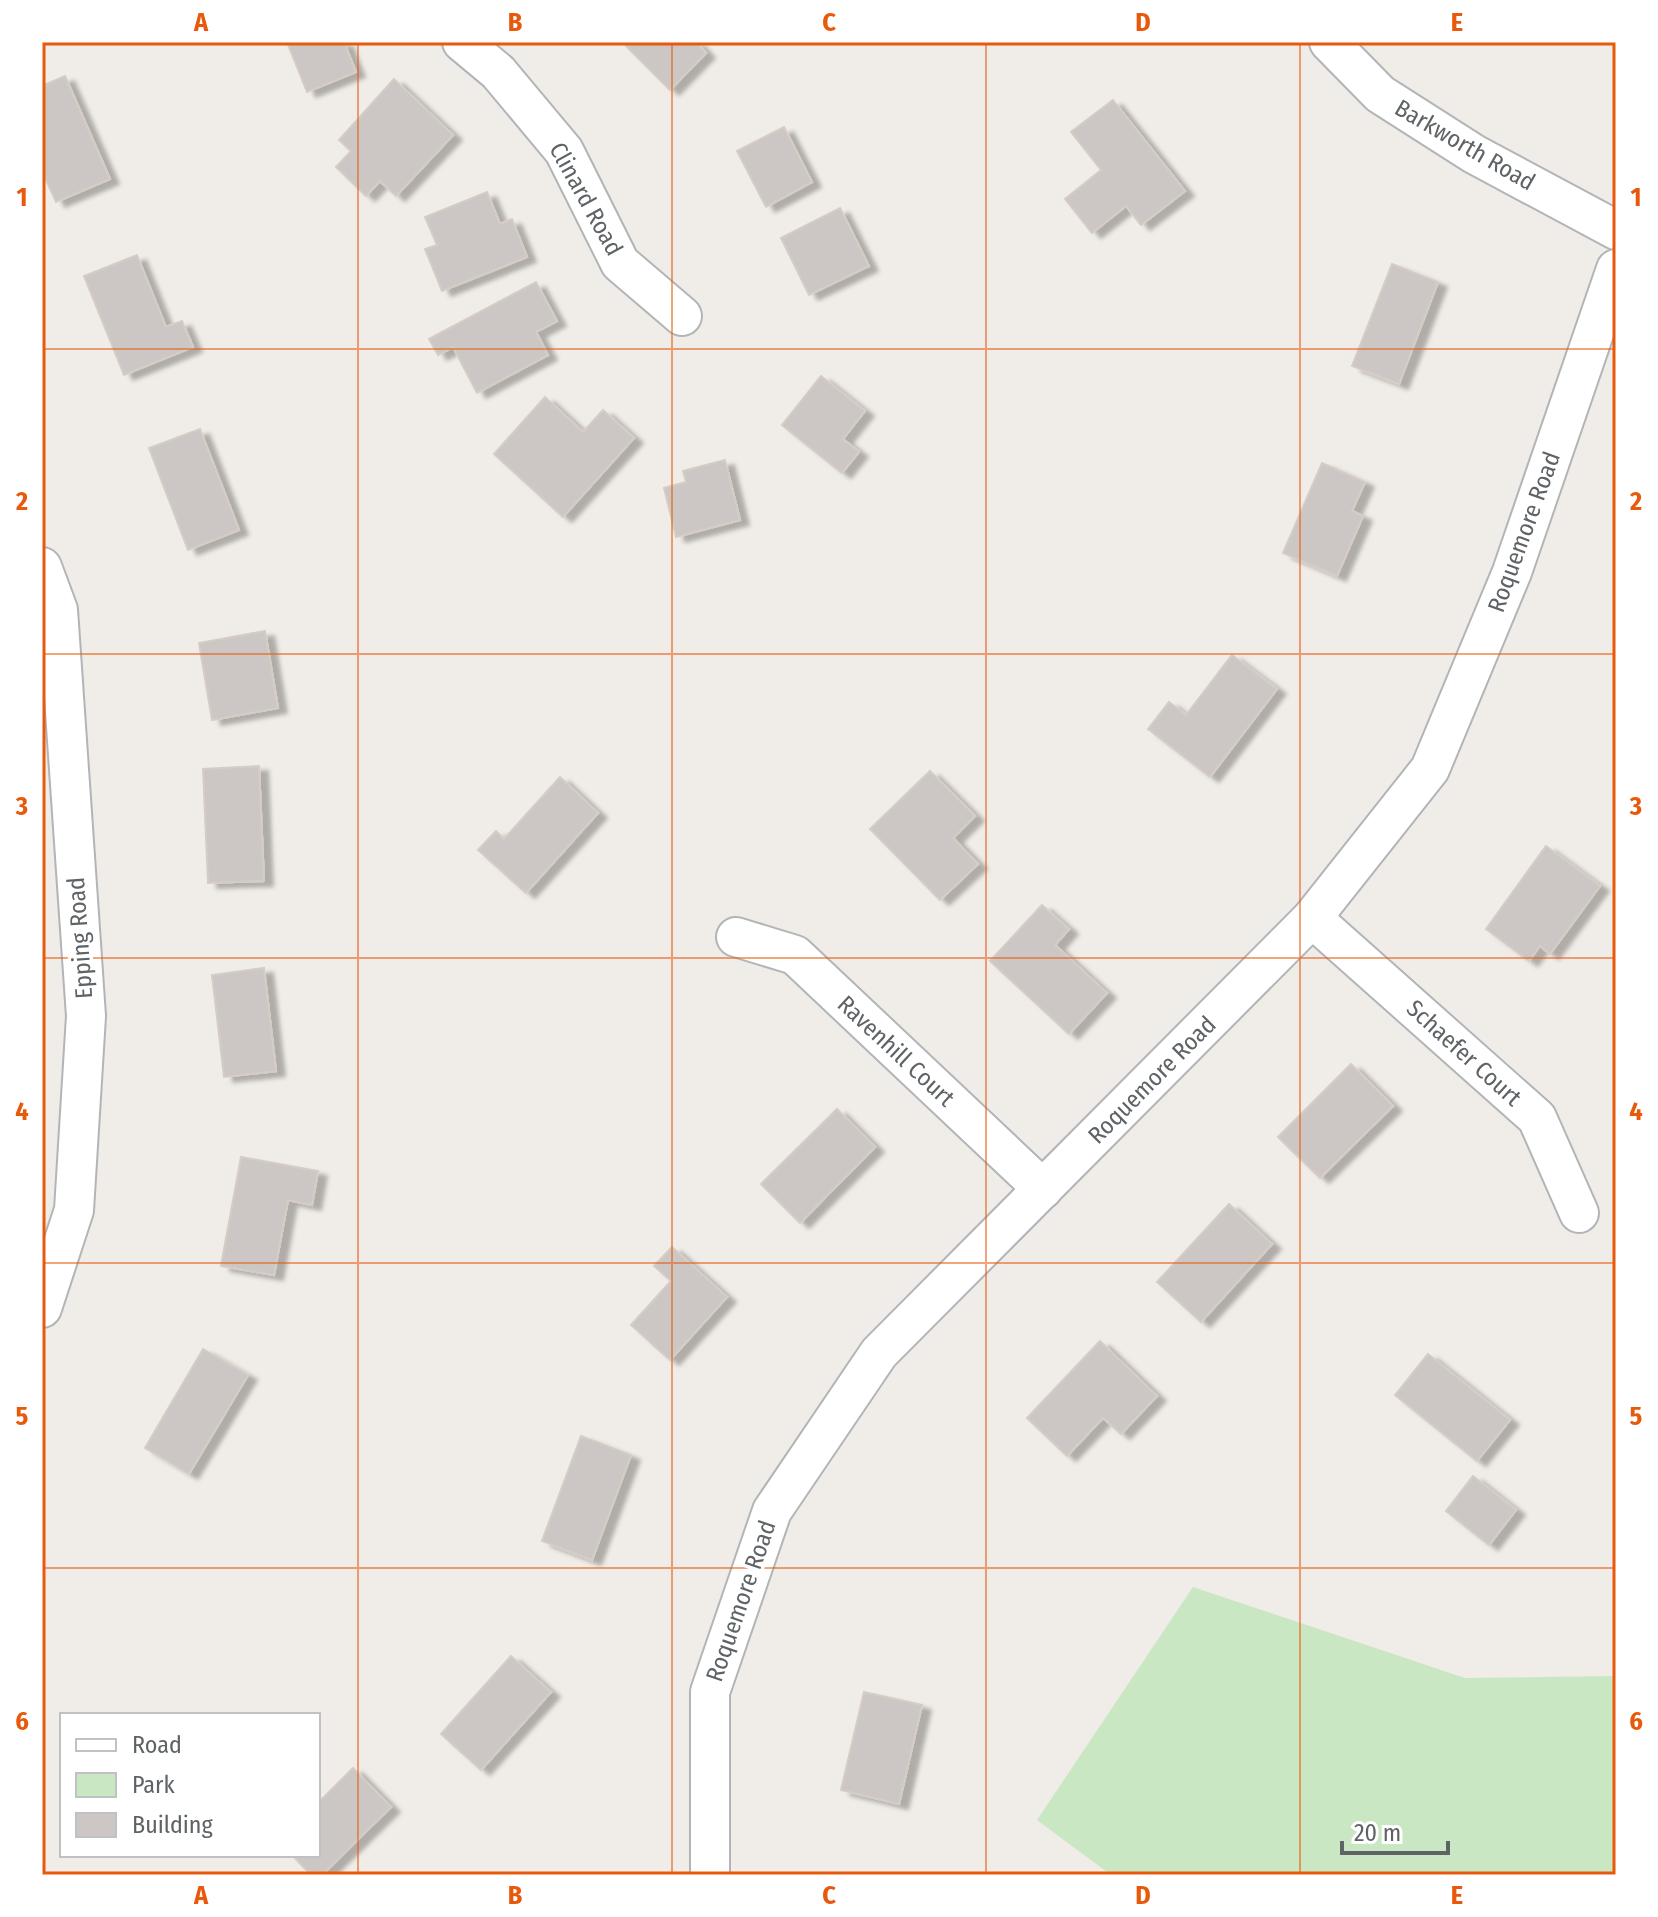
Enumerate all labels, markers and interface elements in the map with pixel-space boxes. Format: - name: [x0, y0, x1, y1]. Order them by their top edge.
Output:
- text: A: [193, 7, 209, 38]
- text: B: [508, 7, 523, 38]
- text: C: [822, 7, 836, 38]
- text: D: [1135, 7, 1151, 38]
- text: E: [1451, 7, 1463, 38]
- street label: Barkworth Road: [1390, 94, 1540, 196]
- street label: Clinard Road: [544, 138, 628, 260]
- text: 1: [17, 182, 28, 213]
- text: 1: [1631, 182, 1642, 213]
- street label: Roquemore Road: [1482, 448, 1566, 616]
- text: 2: [15, 486, 28, 517]
- text: 2: [1629, 486, 1642, 517]
- text: 3: [15, 791, 28, 822]
- text: 3: [1629, 791, 1642, 822]
- street label: Epping Road: [62, 876, 98, 1000]
- street label: Ravenhill Court: [832, 990, 960, 1112]
- street label: Schaefer Court: [1401, 994, 1527, 1112]
- street label: Roquemore Road: [1082, 1010, 1222, 1150]
- text: 4: [15, 1096, 29, 1127]
- text: 4: [1629, 1096, 1643, 1127]
- text: 5: [16, 1401, 29, 1432]
- text: 5: [1630, 1401, 1643, 1432]
- street label: Roquemore Road: [700, 1517, 782, 1685]
- text: 6: [15, 1706, 29, 1737]
- text: 6: [1629, 1706, 1643, 1737]
- legend: [60, 1713, 320, 1857]
- text: Road: [132, 1731, 182, 1759]
- text: Park: [132, 1771, 175, 1799]
- scale bar: [1342, 1805, 1448, 1855]
- text: Building: [132, 1811, 214, 1839]
- text: 20 m: [1354, 1819, 1401, 1847]
- text: A: [193, 1880, 209, 1911]
- text: B: [508, 1880, 523, 1911]
- text: C: [822, 1880, 836, 1911]
- text: D: [1135, 1880, 1151, 1911]
- text: E: [1451, 1880, 1463, 1911]

